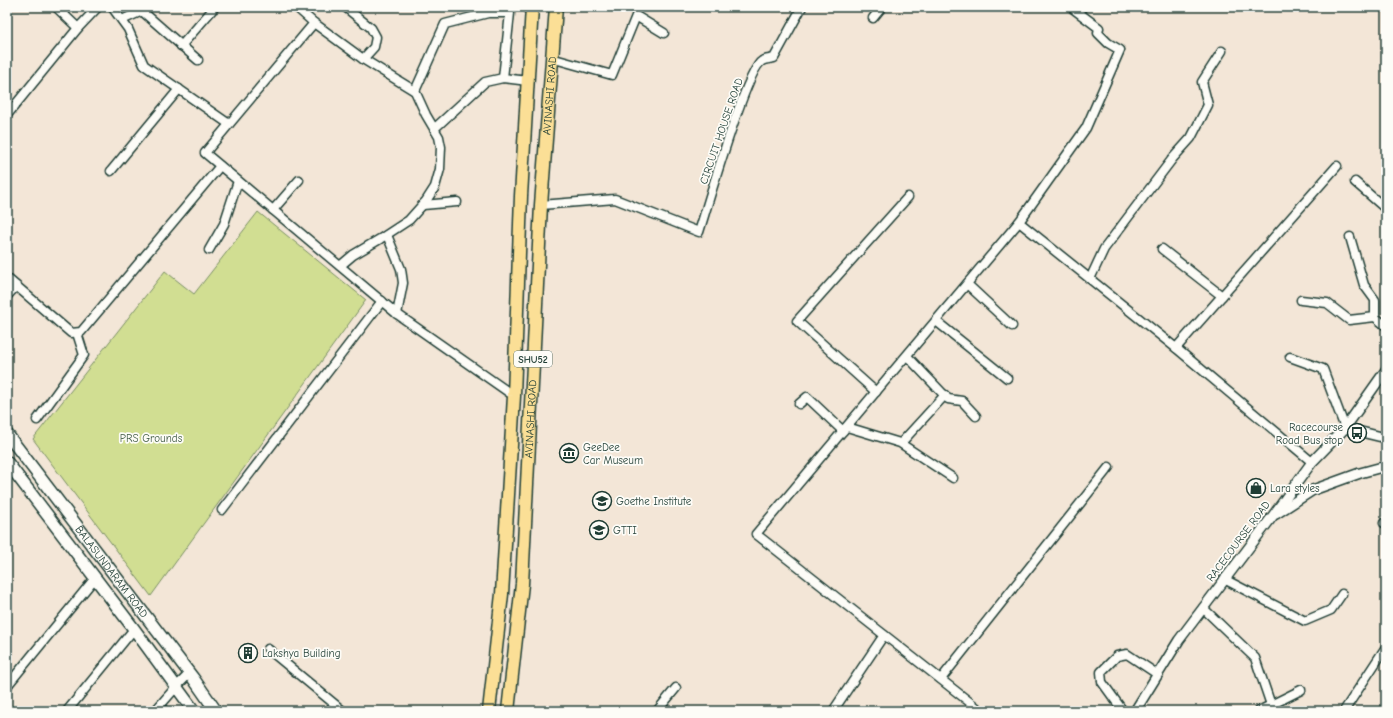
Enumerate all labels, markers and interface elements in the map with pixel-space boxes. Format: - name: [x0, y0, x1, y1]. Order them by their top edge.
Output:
- street label: AVINASHI ROAD: [540, 56, 559, 135]
- street label: CIRCUIT HOUSE ROAD: [697, 76, 746, 186]
- road number: SHU52: [514, 351, 552, 367]
- street label: AVINASHI ROAD: [522, 379, 539, 459]
- place label: Racecourse Road Bus stop: [1276, 421, 1343, 447]
- bus stop icon: Racecourse Road Bus stop: [1346, 422, 1368, 444]
- park label: PRS Grounds: [120, 432, 183, 445]
- place label: GeeDee Car Museum: [583, 441, 643, 467]
- museum icon: GeeDee Car Museum: [558, 442, 580, 464]
- shop icon: Lara styles: [1245, 477, 1267, 499]
- place label: Lara styles: [1270, 482, 1320, 495]
- school or university icon: Goethe Institute: [591, 490, 613, 512]
- place label: Goethe Institute: [616, 495, 692, 508]
- street label: RACECOURSE ROAD: [1204, 498, 1273, 584]
- school or university icon: GTTI: [588, 519, 610, 541]
- street label: BALASUNDARAM ROAD: [72, 523, 151, 621]
- place label: GTTI: [613, 524, 637, 537]
- building icon: Lakshya Building: [237, 642, 259, 664]
- place label: Lakshya Building: [262, 647, 340, 660]

